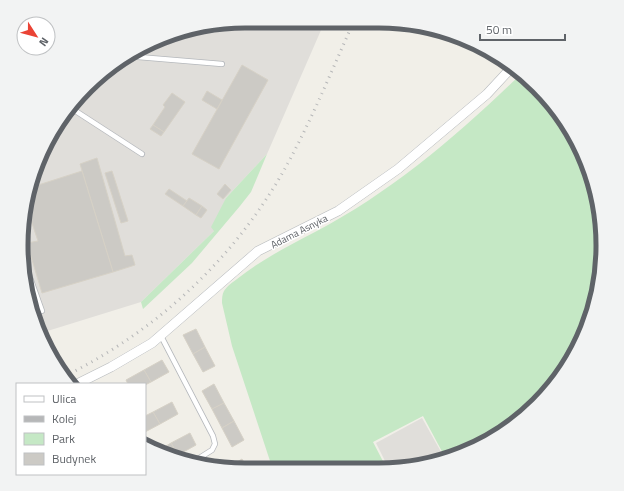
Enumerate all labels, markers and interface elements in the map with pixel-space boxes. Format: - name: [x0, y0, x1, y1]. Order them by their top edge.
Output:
- north arrow: [16, 16, 56, 56]
- scale bar: [480, 16, 565, 42]
- text: 50 m: [486, 20, 512, 39]
- text: N: [35, 34, 53, 50]
- street label: Adama Asnyka: [268, 211, 330, 252]
- legend: [16, 383, 146, 475]
- text: Ulica: [52, 389, 76, 408]
- text: Kolej: [52, 409, 76, 428]
- text: Park: [52, 429, 75, 448]
- text: Budynek: [52, 449, 96, 468]

